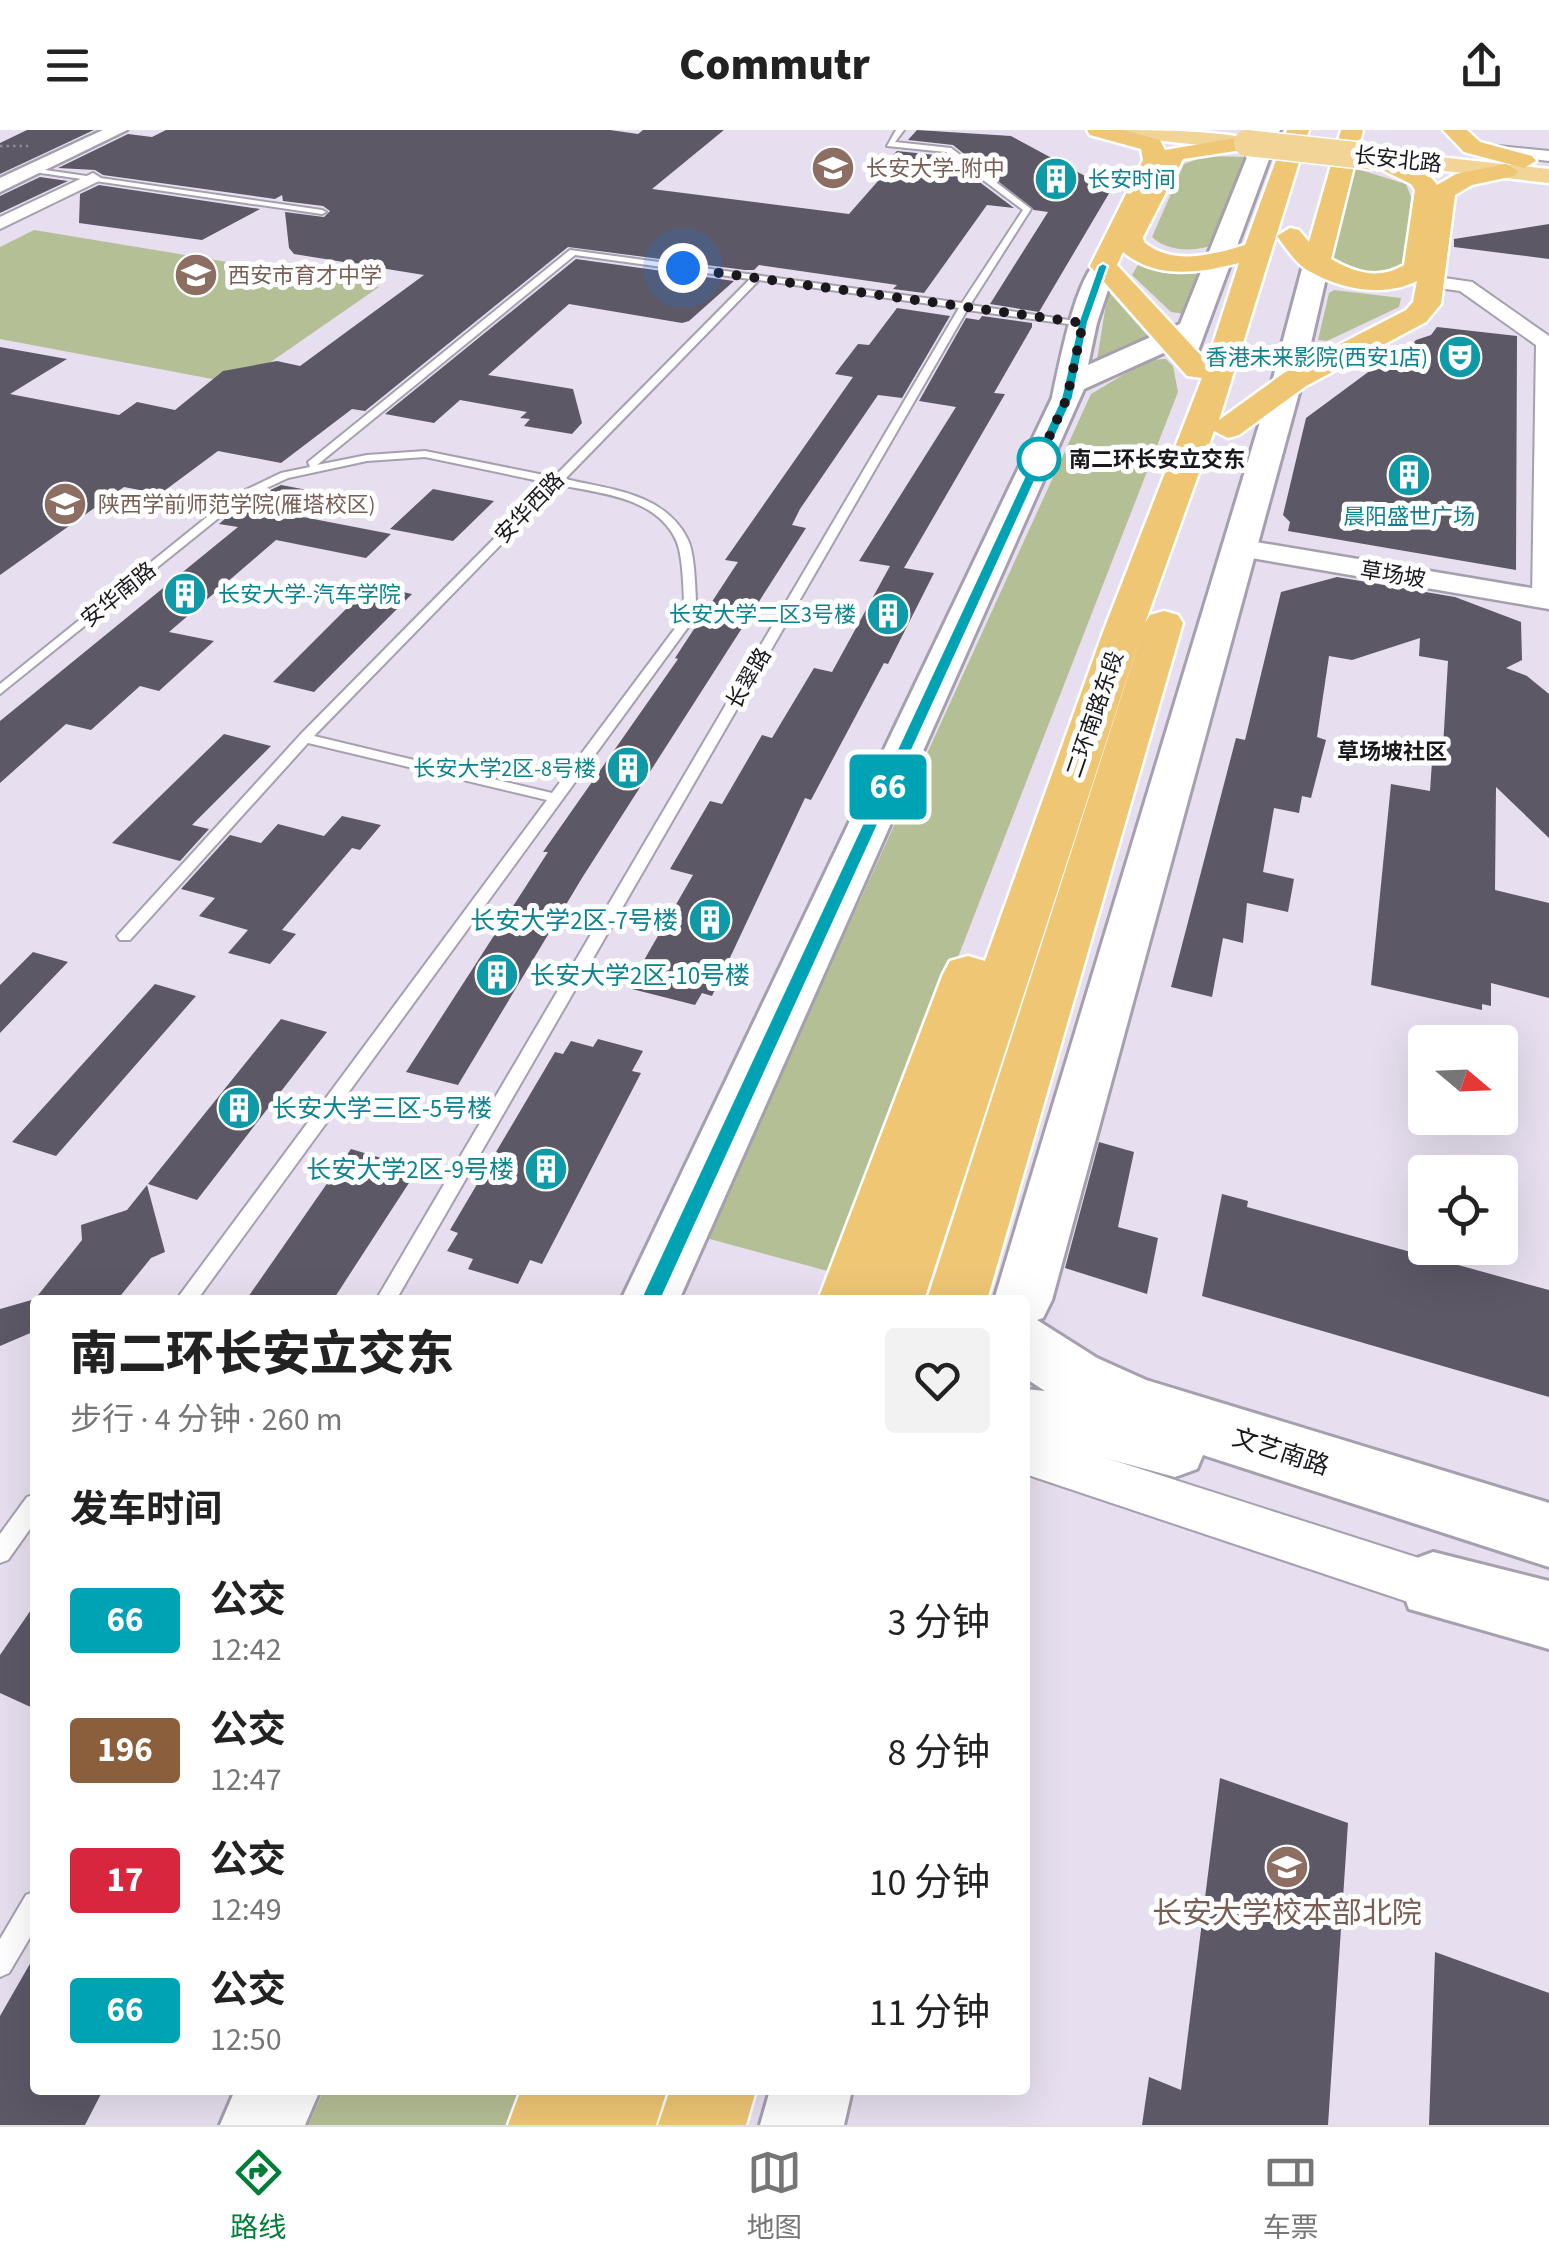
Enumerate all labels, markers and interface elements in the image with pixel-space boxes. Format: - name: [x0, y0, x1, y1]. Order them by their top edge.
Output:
- text: Commutr: [679, 33, 870, 97]
- icon: menu: [40, 38, 95, 93]
- icon: share: [1454, 38, 1509, 93]
- street label: 长安北路: [1352, 139, 1443, 181]
- school or university icon: 长安大学-附中: [810, 145, 856, 191]
- place label: 长安大学-附中: [866, 153, 1005, 185]
- building icon: 长安时间: [1033, 156, 1079, 202]
- place label: 长安时间: [1088, 164, 1176, 196]
- your location: [658, 243, 708, 293]
- school or university icon: 西安市育才中学: [173, 252, 219, 298]
- place label: 西安市育才中学: [228, 260, 382, 292]
- theatre icon: 香港未来影院(西安1店): [1437, 334, 1483, 380]
- place label: 香港未来影院(西安1店): [1206, 342, 1428, 374]
- marker: 南二环长安立交东: [1018, 438, 1060, 480]
- place label: 南二环长安立交东: [1069, 444, 1245, 476]
- building icon: 晨阳盛世广场: [1386, 452, 1432, 498]
- street label: 安华西路: [488, 465, 572, 550]
- school or university icon: 陕西学前师范学院(雁塔校区): [42, 481, 88, 527]
- place label: 陕西学前师范学院(雁塔校区): [98, 489, 375, 521]
- place label: 晨阳盛世广场: [1343, 501, 1475, 533]
- street label: 草场坡: [1358, 554, 1428, 596]
- street label: 安华南路: [74, 555, 163, 635]
- building icon: 长安大学-汽车学院: [162, 571, 208, 617]
- place label: 长安大学-汽车学院: [218, 579, 401, 611]
- building icon: 长安大学二区3号楼: [865, 591, 911, 637]
- place label: 长安大学二区3号楼: [669, 599, 856, 631]
- street label: 长翠路: [719, 642, 779, 715]
- street label: 二环南路东段: [1058, 647, 1132, 782]
- district label: 草场坡社区: [1337, 736, 1447, 768]
- building icon: 长安大学2区-8号楼: [605, 745, 651, 791]
- place label: 长安大学2区-8号楼: [413, 753, 596, 785]
- line badge: 66: [843, 754, 933, 820]
- text: 66: [870, 762, 906, 812]
- building icon: 长安大学2区-7号楼: [687, 897, 733, 943]
- place label: 长安大学2区-7号楼: [470, 903, 678, 939]
- building icon: 长安大学2区-10号楼: [474, 952, 520, 998]
- place label: 长安大学2区-10号楼: [530, 958, 750, 994]
- north arrow: [1408, 1025, 1518, 1135]
- map controls: [1408, 1025, 1518, 1265]
- building icon: 长安大学三区-5号楼: [216, 1085, 262, 1131]
- place label: 长安大学三区-5号楼: [272, 1091, 492, 1127]
- building icon: 长安大学2区-9号楼: [523, 1146, 569, 1192]
- place label: 长安大学2区-9号楼: [306, 1152, 514, 1188]
- button: locate: [1408, 1155, 1518, 1265]
- text: 南二环长安立交东: [70, 1321, 454, 1389]
- button: heart: [885, 1328, 990, 1433]
- text: 步行 · 4 分钟 · 260 m: [70, 1397, 342, 1443]
- street label: 文艺南路: [1228, 1419, 1334, 1485]
- text: 发车时间: [70, 1483, 222, 1537]
- text: 公交: [210, 1573, 286, 1627]
- text: 66: [107, 1595, 143, 1645]
- text: 3 分钟: [888, 1596, 990, 1650]
- text: 12:42: [210, 1627, 282, 1673]
- text: 公交: [210, 1703, 286, 1757]
- text: 196: [97, 1725, 153, 1775]
- text: 8 分钟: [888, 1726, 990, 1780]
- text: 12:47: [210, 1757, 282, 1803]
- text: 公交: [210, 1833, 286, 1887]
- school or university icon: 长安大学校本部北院: [1264, 1844, 1310, 1890]
- text: 17: [107, 1855, 143, 1905]
- text: 10 分钟: [869, 1856, 990, 1910]
- text: 12:49: [210, 1887, 282, 1933]
- place label: 长安大学校本部北院: [1152, 1892, 1422, 1935]
- text: 公交: [210, 1963, 286, 2017]
- text: 66: [107, 1985, 143, 2035]
- text: 11 分钟: [869, 1986, 990, 2040]
- text: 12:50: [210, 2017, 282, 2063]
- tab: 路线: [230, 2145, 286, 2248]
- tab: 地图: [746, 2145, 803, 2248]
- tab: 车票: [1263, 2145, 1319, 2248]

